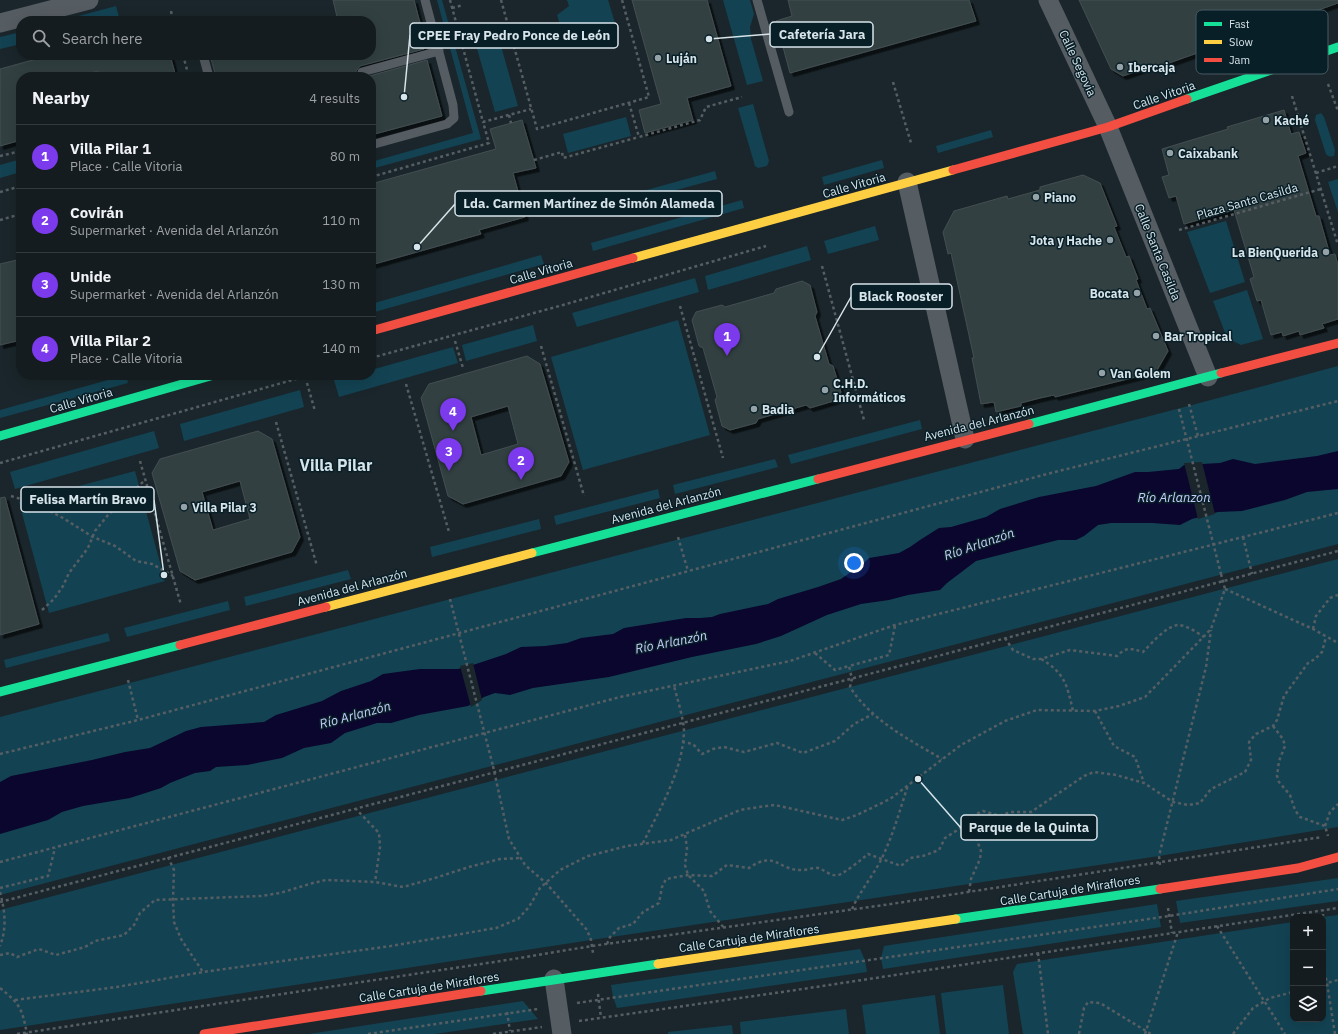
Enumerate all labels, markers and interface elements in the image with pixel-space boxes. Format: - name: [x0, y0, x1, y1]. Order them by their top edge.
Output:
- legend: [1196, 10, 1328, 74]
- search box: [16, 16, 376, 60]
- text: Fast: [1229, 17, 1250, 31]
- callout: Cafetería Jara: [770, 22, 873, 47]
- callout: CPEE Fray Pedro Ponce de León: [410, 23, 618, 48]
- text: Cafetería Jara: [779, 26, 865, 43]
- icon: search: [30, 27, 52, 49]
- text: CPEE Fray Pedro Ponce de León: [418, 27, 610, 44]
- street label: Calle Segovia: [1056, 27, 1100, 99]
- text: Search here: [62, 29, 142, 48]
- text: Slow: [1229, 35, 1253, 49]
- place label: Luján: [666, 51, 697, 66]
- marker: Luján: [653, 53, 663, 63]
- text: Jam: [1229, 53, 1250, 67]
- place label: Ibercaja: [1128, 60, 1175, 75]
- marker: Ibercaja: [1115, 62, 1125, 72]
- street label: Calle Vitoria: [1131, 77, 1198, 113]
- text: Nearby: [32, 87, 90, 109]
- text: 4 results: [309, 90, 360, 107]
- place label: Kaché: [1274, 113, 1309, 128]
- marker: Kaché: [1261, 115, 1271, 125]
- text: Villa Pilar 1: [70, 139, 151, 158]
- place label: Caixabank: [1178, 146, 1238, 161]
- text: 1: [41, 148, 49, 165]
- text: 80 m: [330, 148, 360, 165]
- marker: Caixabank: [1165, 148, 1175, 158]
- text: Place · Calle Vitoria: [70, 158, 182, 175]
- street label: Calle Vitoria: [821, 169, 888, 201]
- street label: Plaza Santa Casilda: [1195, 179, 1300, 223]
- place label: Piano: [1044, 190, 1076, 205]
- callout: Lda. Carmen Martínez de Simón Alameda: [455, 191, 722, 216]
- marker: Piano: [1031, 192, 1041, 202]
- text: Lda. Carmen Martínez de Simón Alameda: [463, 195, 715, 212]
- street label: Calle Santa Casilda: [1132, 202, 1184, 303]
- text: Covirán: [70, 203, 124, 222]
- text: 2: [41, 212, 49, 229]
- text: 110 m: [322, 212, 360, 229]
- text: Supermarket · Avenida del Arlanzón: [70, 222, 279, 239]
- place label: Jota y Hache: [1029, 233, 1102, 248]
- marker: Jota y Hache: [1105, 235, 1115, 245]
- place label: La BienQuerida: [1232, 245, 1318, 260]
- marker: La BienQuerida: [1321, 247, 1331, 257]
- street label: Calle Vitoria: [508, 255, 575, 287]
- text: Unide: [70, 267, 111, 286]
- text: 3: [41, 276, 49, 293]
- text: 130 m: [322, 276, 360, 293]
- callout: Black Rooster: [851, 284, 952, 309]
- text: Supermarket · Avenida del Arlanzón: [70, 286, 279, 303]
- place label: Bocata: [1090, 286, 1129, 301]
- text: Black Rooster: [859, 288, 943, 305]
- marker: Bocata: [1132, 288, 1142, 298]
- pin: 1: [714, 323, 740, 356]
- place label: Bar Tropical: [1164, 329, 1232, 344]
- text: Villa Pilar 2: [70, 331, 151, 350]
- marker: Bar Tropical: [1151, 331, 1161, 341]
- text: 4: [41, 340, 49, 357]
- text: 140 m: [322, 340, 360, 357]
- text: Place · Calle Vitoria: [70, 350, 182, 367]
- place label: Van Golem: [1110, 366, 1171, 381]
- marker: Van Golem: [1097, 368, 1107, 378]
- place label: C.H.D. Informáticos: [833, 376, 906, 405]
- street label: Calle Vitoria: [48, 384, 115, 416]
- marker: C.H.D. Informáticos: [820, 385, 830, 395]
- pin: 4: [440, 398, 466, 431]
- place label: Badia: [762, 402, 795, 417]
- street label: Avenida del Arlanzón: [922, 402, 1036, 444]
- marker: Badia: [749, 404, 759, 414]
- pin: 3: [436, 438, 462, 471]
- pin: 2: [508, 447, 534, 480]
- district label: Villa Pilar: [300, 455, 373, 475]
- street label: Avenida del Arlanzón: [609, 483, 723, 527]
- callout: Felisa Martín Bravo: [21, 487, 154, 512]
- water label: Río Arlanzon: [1137, 489, 1211, 506]
- text: Felisa Martín Bravo: [29, 491, 147, 508]
- place label: Villa Pilar 3: [192, 500, 257, 515]
- marker: Villa Pilar 3: [179, 502, 189, 512]
- water label: Río Arlanzón: [942, 524, 1016, 564]
- your location: [844, 553, 864, 573]
- street label: Avenida del Arlanzón: [295, 565, 409, 609]
- water label: Río Arlanzón: [633, 627, 709, 657]
- water label: Río Arlanzón: [317, 697, 393, 733]
- callout: Parque de la Quinta: [961, 815, 1097, 840]
- text: Parque de la Quinta: [969, 819, 1089, 836]
- street label: Calle Cartuja de Miraflores: [999, 871, 1141, 909]
- map controls: [1290, 914, 1326, 1022]
- button: +: [1290, 914, 1326, 950]
- street label: Calle Cartuja de Miraflores: [678, 921, 820, 955]
- button: −: [1290, 950, 1326, 986]
- street label: Calle Cartuja de Miraflores: [358, 968, 500, 1006]
- button: layers: [1290, 986, 1326, 1022]

